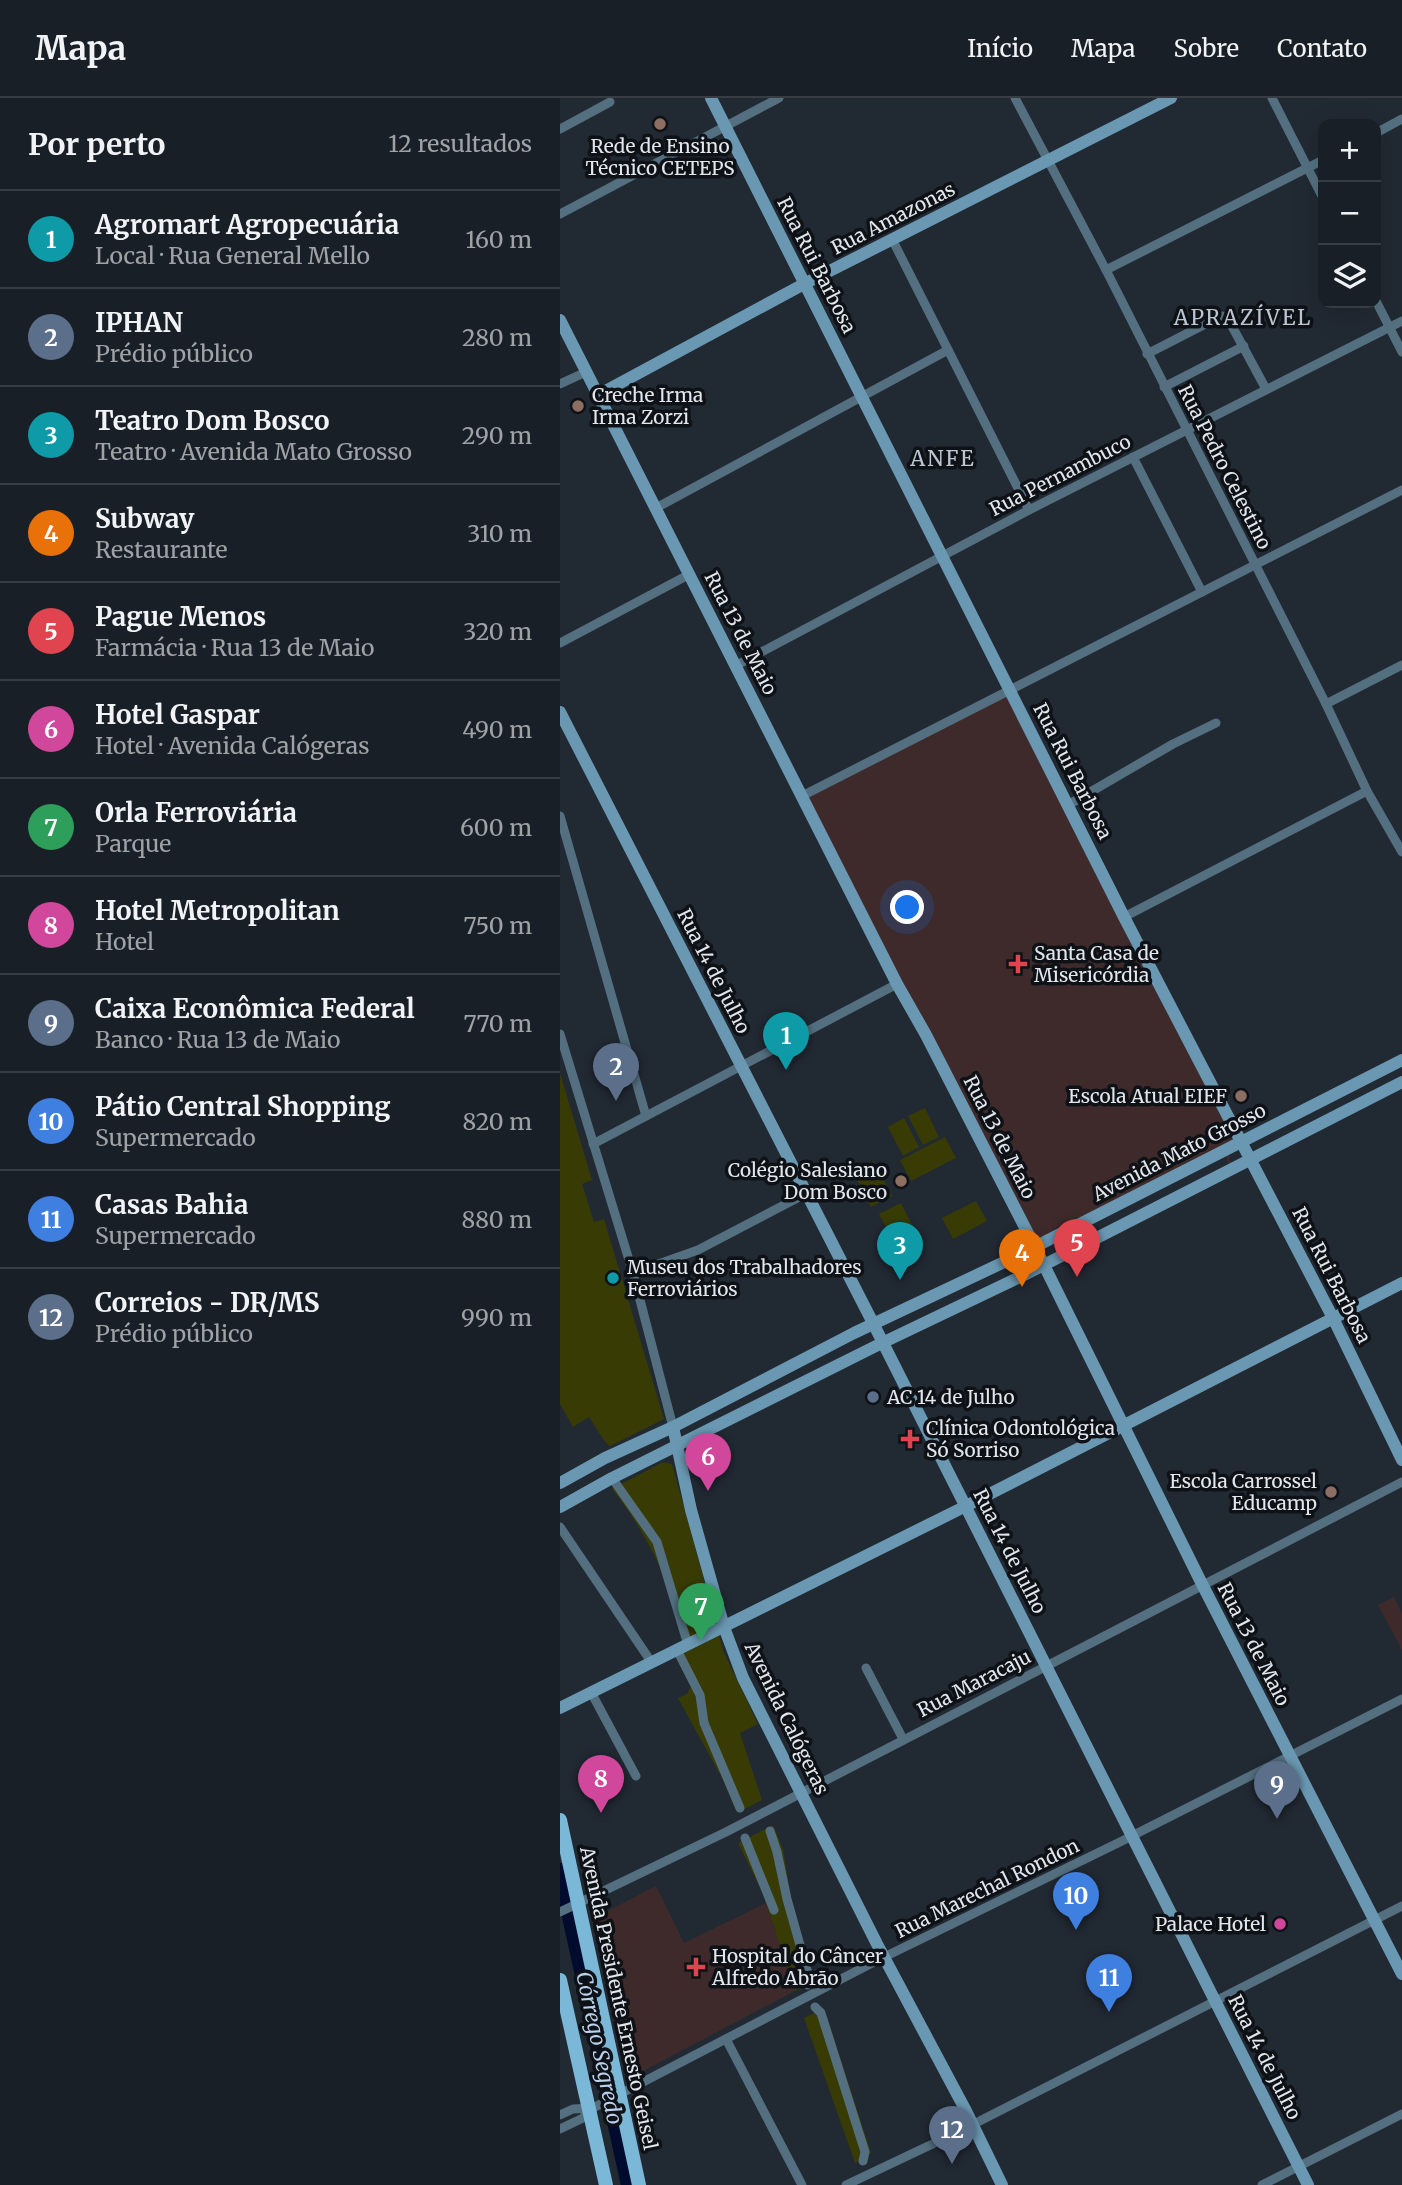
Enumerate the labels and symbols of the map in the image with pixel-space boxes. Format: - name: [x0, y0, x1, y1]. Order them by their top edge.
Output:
- marker: Rede de Ensino Técnico CETEPS: [652, 116, 668, 132]
- place label: Rede de Ensino Técnico CETEPS: [585, 134, 735, 180]
- street label: Rua Amazonas: [827, 177, 959, 259]
- street label: Rua Rui Barbosa: [772, 193, 862, 337]
- district label: APRAZÍVEL: [1173, 303, 1312, 331]
- street label: Rua Pedro Celestino: [1173, 381, 1277, 553]
- place label: Creche Irma Irma Zorzi: [592, 383, 703, 429]
- marker: Creche Irma Irma Zorzi: [570, 398, 586, 414]
- street label: Rua Pernambuco: [985, 429, 1135, 521]
- district label: ANFE: [909, 445, 976, 472]
- street label: Rua 13 de Maio: [700, 567, 782, 699]
- street label: Rua Rui Barbosa: [1028, 699, 1118, 843]
- your location: [890, 890, 924, 924]
- street label: Rua 14 de Julho: [672, 905, 756, 1037]
- place label: Santa Casa de Misericórdia: [1034, 941, 1159, 987]
- marker: Santa Casa de Misericórdia: [1008, 954, 1028, 974]
- pin: 1: [763, 1012, 809, 1070]
- pin: 2: [593, 1043, 639, 1101]
- street label: Rua 13 de Maio: [959, 1071, 1041, 1203]
- place label: Escola Atual EIEF: [1068, 1084, 1227, 1108]
- marker: Escola Atual EIEF: [1233, 1088, 1249, 1104]
- street label: Avenida Mato Grosso: [1087, 1098, 1270, 1207]
- place label: Colégio Salesiano Dom Bosco: [728, 1158, 887, 1204]
- marker: Colégio Salesiano Dom Bosco: [893, 1173, 909, 1189]
- street label: Rua Rui Barbosa: [1287, 1203, 1377, 1347]
- pin: 5: [1054, 1219, 1100, 1277]
- pin: 3: [877, 1222, 923, 1280]
- pin: 4: [999, 1229, 1045, 1287]
- place label: Museu dos Trabalhadores Ferroviários: [627, 1255, 862, 1301]
- marker: Museu dos Trabalhadores Ferroviários: [605, 1270, 621, 1286]
- place label: AC 14 de Julho: [886, 1385, 1015, 1409]
- marker: AC 14 de Julho: [865, 1389, 881, 1405]
- place label: Clínica Odontológica Só Sorriso: [926, 1416, 1115, 1462]
- marker: Clínica Odontológica Só Sorriso: [900, 1429, 920, 1449]
- pin: 6: [685, 1433, 731, 1491]
- place label: Escola Carrossel Educamp: [1169, 1469, 1317, 1515]
- marker: Escola Carrossel Educamp: [1323, 1484, 1339, 1500]
- street label: Rua 14 de Julho: [968, 1485, 1052, 1617]
- street label: Rua 13 de Maio: [1213, 1578, 1295, 1710]
- pin: 7: [678, 1583, 724, 1641]
- street label: Avenida Calógeras: [739, 1637, 834, 1798]
- street label: Rua Maracaju: [913, 1644, 1035, 1722]
- pin: 8: [578, 1755, 624, 1813]
- pin: 9: [1254, 1761, 1300, 1819]
- street label: Rua Marechal Rondon: [891, 1833, 1083, 1943]
- street label: Avenida Presidente Ernesto Geisel: [575, 1843, 663, 2152]
- pin: 10: [1053, 1872, 1099, 1930]
- place label: Palace Hotel: [1155, 1912, 1266, 1936]
- marker: Palace Hotel: [1272, 1916, 1288, 1932]
- place label: Hospital do Câncer Alfredo Abrão: [711, 1944, 884, 1990]
- pin: 11: [1086, 1954, 1132, 2012]
- marker: Hospital do Câncer Alfredo Abrão: [686, 1957, 706, 1977]
- water label: Córrego Segredo: [570, 1969, 629, 2127]
- street label: Rua 14 de Julho: [1223, 1991, 1307, 2123]
- pin: 12: [929, 2106, 975, 2164]

